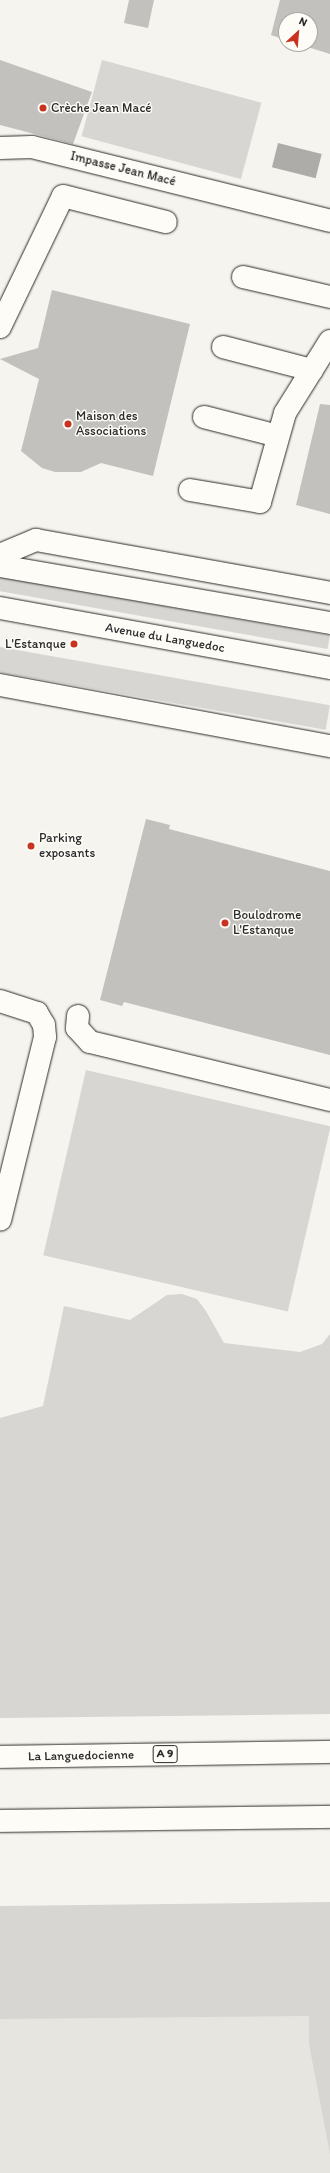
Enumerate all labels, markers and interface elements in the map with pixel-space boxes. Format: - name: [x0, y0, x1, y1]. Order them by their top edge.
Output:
- north arrow: [278, 12, 318, 52]
- text: N: [297, 14, 309, 29]
- place label: Crèche Jean Macé: [51, 100, 151, 116]
- marker: Crèche Jean Macé: [38, 103, 48, 113]
- street label: Impasse Jean Macé: [69, 148, 177, 190]
- place label: Maison des Associations: [76, 409, 146, 440]
- marker: Maison des Associations: [63, 419, 73, 429]
- street label: Avenue du Languedoc: [104, 620, 226, 656]
- place label: L'Estanque: [5, 636, 66, 652]
- marker: L'Estanque: [69, 639, 79, 649]
- place label: Parking exposants: [39, 831, 95, 862]
- marker: Parking exposants: [26, 841, 36, 851]
- place label: Boulodrome L'Estanque: [233, 908, 301, 939]
- marker: Boulodrome L'Estanque: [220, 918, 230, 928]
- road number: A 9: [152, 1744, 178, 1764]
- street label: La Languedocienne: [27, 1747, 135, 1765]

